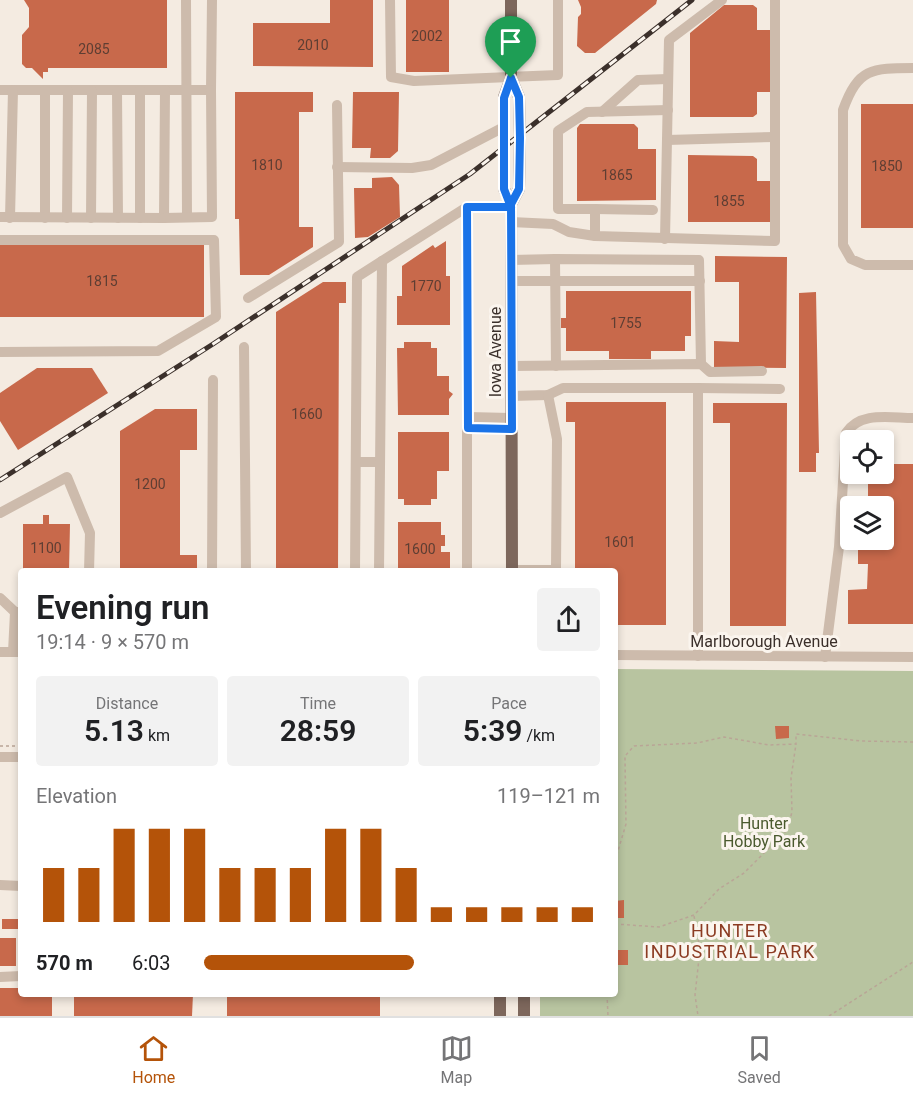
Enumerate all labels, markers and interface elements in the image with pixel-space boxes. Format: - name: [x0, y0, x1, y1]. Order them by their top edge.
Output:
- pin: [485, 16, 536, 78]
- icon: arrive: [494, 25, 527, 58]
- house number: 2002: [411, 28, 443, 44]
- house number: 2010: [297, 37, 329, 53]
- house number: 2085: [78, 41, 110, 57]
- house number: 1810: [251, 157, 283, 173]
- house number: 1850: [871, 158, 903, 174]
- house number: 1865: [601, 167, 633, 183]
- house number: 1855: [713, 193, 745, 209]
- house number: 1815: [86, 273, 118, 289]
- house number: 1770: [410, 278, 442, 294]
- street label: Iowa Avenue: [486, 307, 505, 397]
- house number: 1755: [610, 315, 642, 331]
- house number: 1660: [291, 406, 323, 422]
- map controls: [840, 430, 894, 550]
- button: locate: [840, 430, 894, 484]
- house number: 1200: [134, 476, 166, 492]
- button: layers: [840, 496, 894, 550]
- house number: 1601: [604, 534, 636, 550]
- house number: 1100: [30, 540, 62, 556]
- house number: 1600: [404, 541, 436, 557]
- text: Evening run: [36, 588, 209, 627]
- button: share: [537, 588, 600, 651]
- text: 19:14 · 9 × 570 m: [36, 630, 189, 654]
- street label: Marlborough Avenue: [690, 632, 838, 651]
- text: Distance: [96, 694, 158, 713]
- text: Time: [300, 694, 336, 713]
- text: Pace: [491, 694, 527, 713]
- text: 5.13: [84, 713, 144, 748]
- text: 28:59: [280, 713, 356, 748]
- text: 5:39: [463, 713, 522, 748]
- text: km: [144, 726, 170, 745]
- text: /km: [522, 726, 555, 745]
- text: Elevation: [36, 784, 117, 808]
- text: 119–121 m: [497, 784, 600, 808]
- park label: Hunter Hobby Park: [723, 814, 806, 851]
- district label: HUNTER INDUSTRIAL PARK: [644, 920, 816, 962]
- text: 570 m: [36, 951, 93, 975]
- text: 6:03: [132, 951, 171, 975]
- tab: Home: [132, 1032, 175, 1087]
- tab: Map: [440, 1032, 473, 1087]
- tab: Saved: [737, 1032, 781, 1087]

